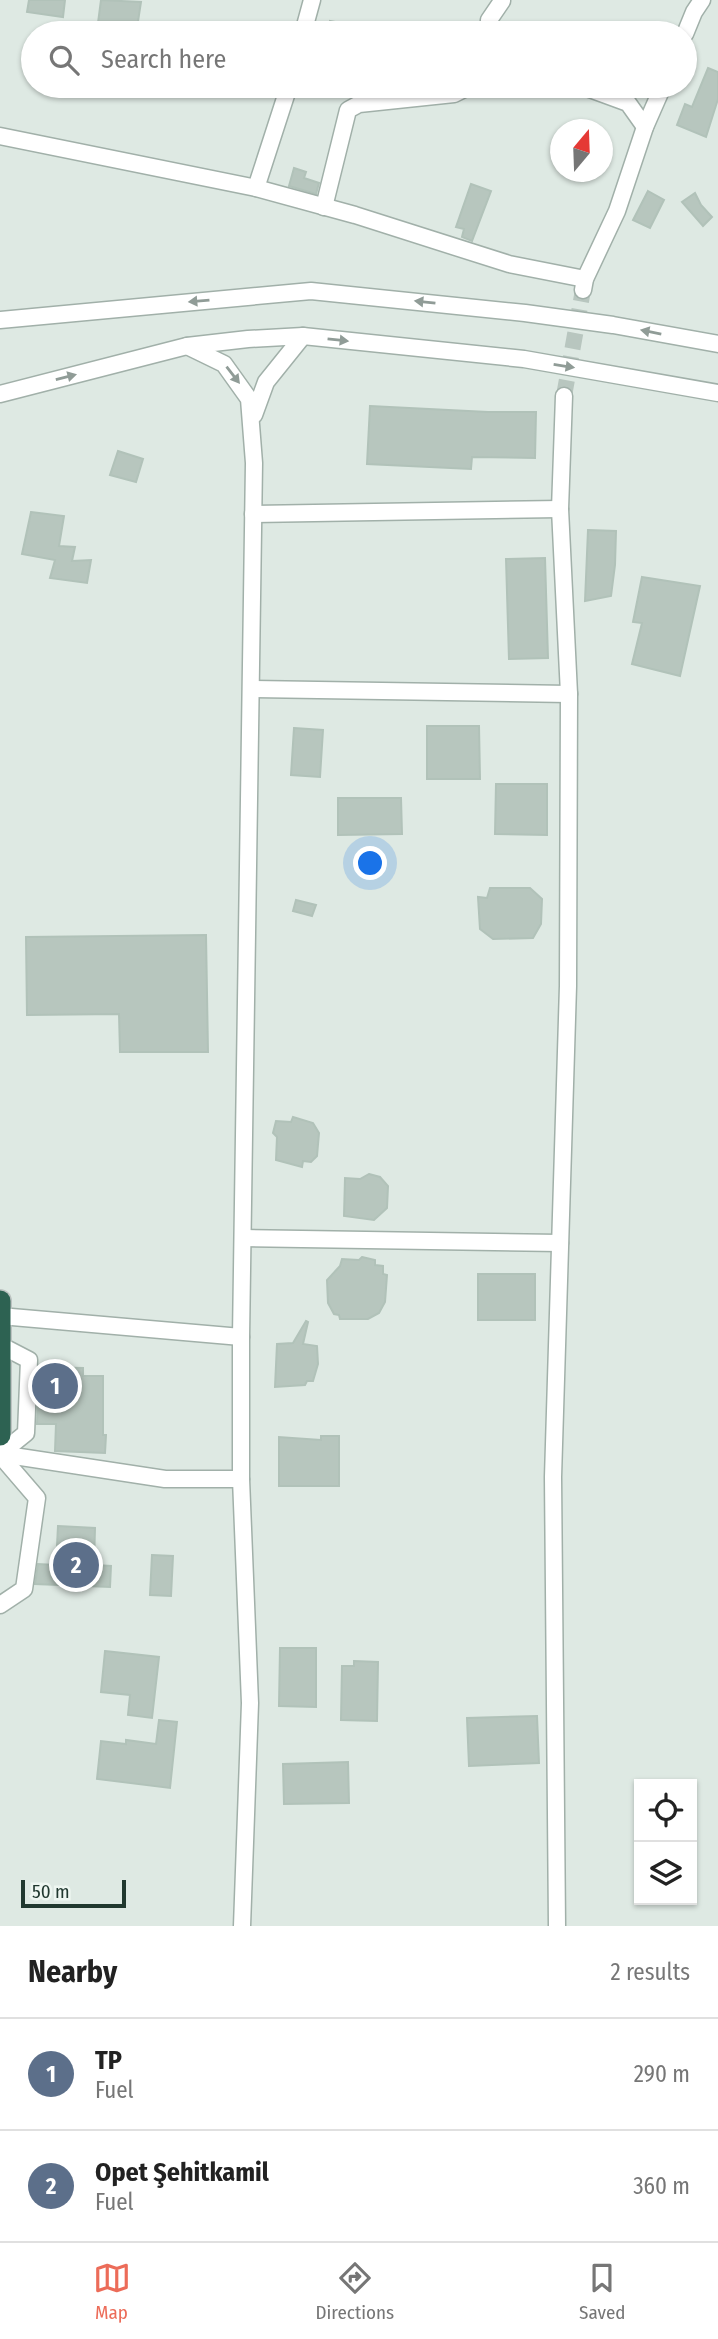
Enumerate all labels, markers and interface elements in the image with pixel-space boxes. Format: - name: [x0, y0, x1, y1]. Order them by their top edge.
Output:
- search box: [21, 21, 697, 98]
- icon: search: [45, 41, 83, 79]
- text: Search here: [101, 44, 226, 75]
- north arrow: [550, 119, 613, 182]
- one-way arrow: [188, 296, 210, 307]
- one-way arrow: [414, 297, 436, 308]
- one-way arrow: [640, 326, 662, 337]
- one-way arrow: [327, 335, 349, 346]
- one-way arrow: [553, 361, 575, 372]
- one-way arrow: [225, 365, 240, 383]
- one-way arrow: [55, 371, 77, 382]
- your location: [353, 846, 387, 880]
- pin: 1: [32, 1360, 78, 1412]
- pin: 2: [53, 1539, 99, 1591]
- map controls: [634, 1779, 697, 1905]
- button: locate: [634, 1779, 697, 1842]
- button: layers: [634, 1842, 697, 1905]
- scale bar: [21, 1877, 126, 1909]
- text: 50 m: [32, 1880, 70, 1903]
- text: Nearby: [28, 1954, 117, 1990]
- text: 2 results: [610, 1958, 690, 1986]
- text: TP: [95, 2045, 122, 2076]
- text: 1: [46, 2060, 56, 2088]
- text: 290 m: [634, 2060, 690, 2088]
- text: Fuel: [95, 2076, 134, 2104]
- text: Opet Şehitkamil: [95, 2157, 269, 2188]
- text: 2: [46, 2172, 56, 2200]
- text: 360 m: [633, 2172, 690, 2200]
- text: Fuel: [95, 2188, 134, 2216]
- tab: Map: [93, 2259, 131, 2324]
- tab: Directions: [316, 2259, 394, 2324]
- tab: Saved: [579, 2259, 625, 2324]

